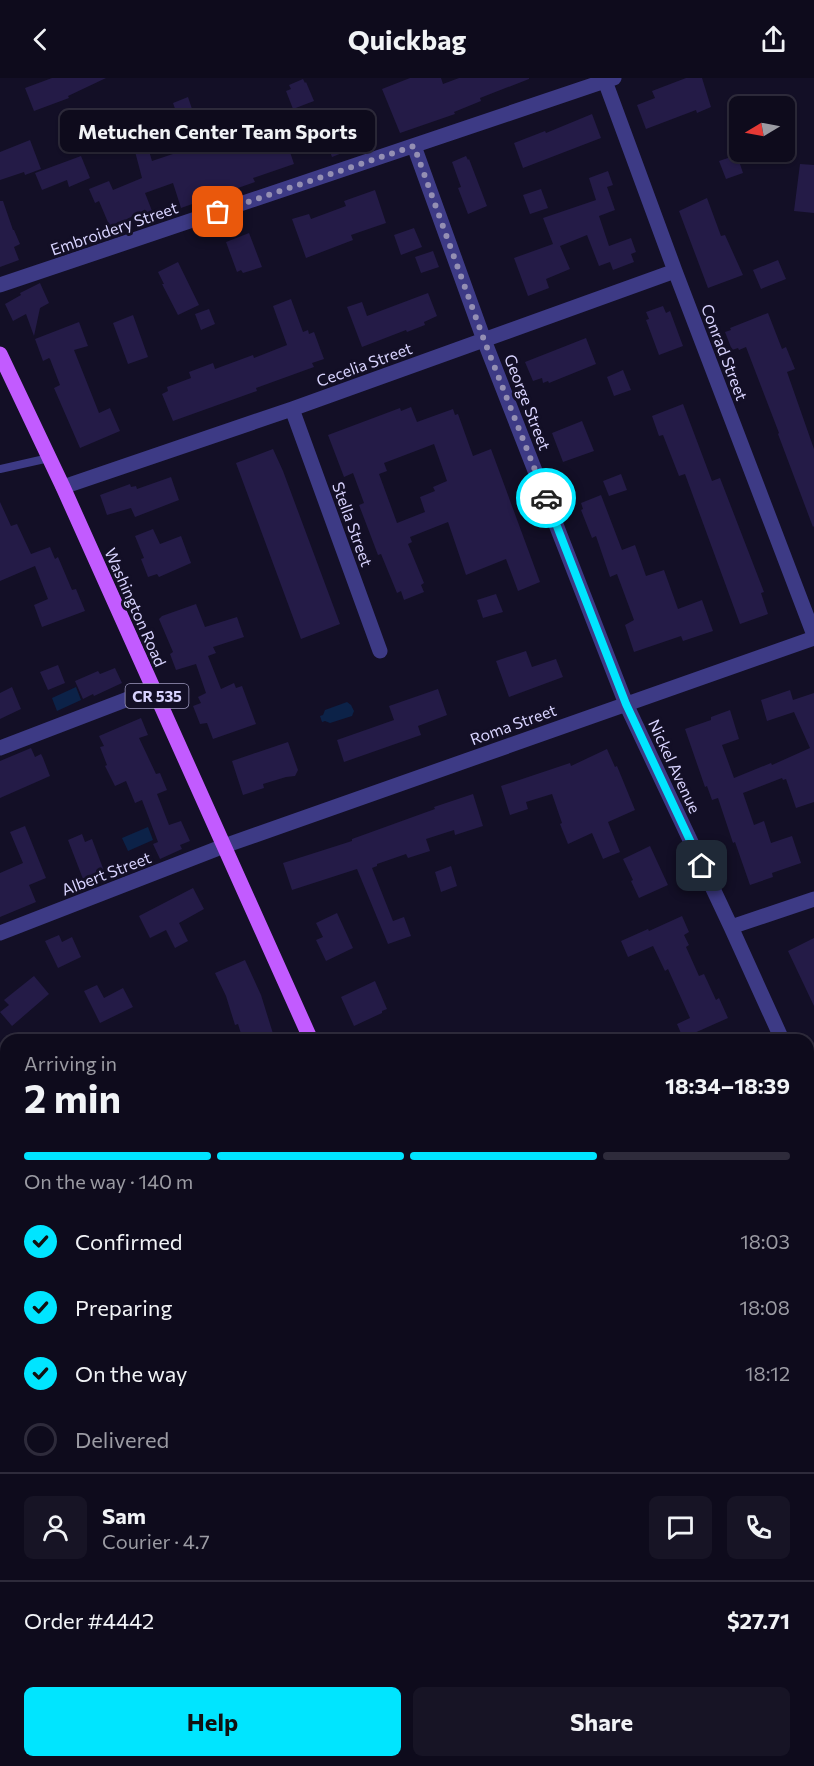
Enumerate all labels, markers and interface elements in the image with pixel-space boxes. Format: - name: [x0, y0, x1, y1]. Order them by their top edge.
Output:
- icon: back: [24, 23, 57, 56]
- text: Quickbag: [348, 23, 466, 56]
- icon: share: [757, 23, 790, 56]
- north arrow: [729, 96, 795, 162]
- map controls: [729, 96, 795, 162]
- callout: Metuchen Center Team Sports: [61, 110, 376, 152]
- text: Metuchen Center Team Sports: [78, 119, 357, 143]
- pin: [192, 186, 243, 237]
- icon: bag: [201, 195, 234, 228]
- street label: Embroidery Street: [48, 197, 181, 259]
- street label: Conrad Street: [698, 301, 752, 403]
- street label: Cecelia Street: [313, 338, 415, 390]
- street label: George Street: [501, 351, 555, 453]
- courier: [516, 468, 576, 528]
- street label: Stella Street: [329, 479, 377, 569]
- icon: car: [530, 482, 563, 515]
- street label: Washington Road: [101, 545, 171, 669]
- road number: CR 535: [126, 684, 188, 708]
- street label: Roma Street: [467, 699, 559, 748]
- street label: Nickel Avenue: [645, 716, 705, 816]
- pin: [676, 840, 727, 891]
- street label: Albert Street: [59, 847, 154, 899]
- icon: home: [685, 849, 718, 882]
- text: Arriving in: [24, 1051, 117, 1075]
- text: 18:34–18:39: [665, 1072, 790, 1099]
- text: 2 min: [24, 1073, 121, 1121]
- text: On the way · 140 m: [24, 1169, 193, 1193]
- icon: check: [24, 1225, 57, 1258]
- text: Confirmed: [75, 1228, 182, 1255]
- text: 18:03: [740, 1229, 790, 1253]
- icon: check: [24, 1291, 57, 1324]
- text: Preparing: [75, 1294, 172, 1321]
- text: 18:08: [739, 1295, 790, 1319]
- icon: check: [24, 1357, 57, 1390]
- text: On the way: [75, 1360, 187, 1387]
- text: 18:12: [745, 1361, 790, 1385]
- text: Delivered: [75, 1426, 169, 1453]
- button: person: [24, 1496, 87, 1559]
- button: chat: [649, 1496, 712, 1559]
- button: phone: [727, 1496, 790, 1559]
- text: Sam: [102, 1502, 146, 1529]
- text: Courier · 4.7: [102, 1529, 210, 1553]
- text: Order #4442: [24, 1607, 154, 1634]
- text: $27.71: [727, 1607, 790, 1634]
- button: Help: [24, 1687, 401, 1756]
- button: Share: [413, 1687, 790, 1756]

